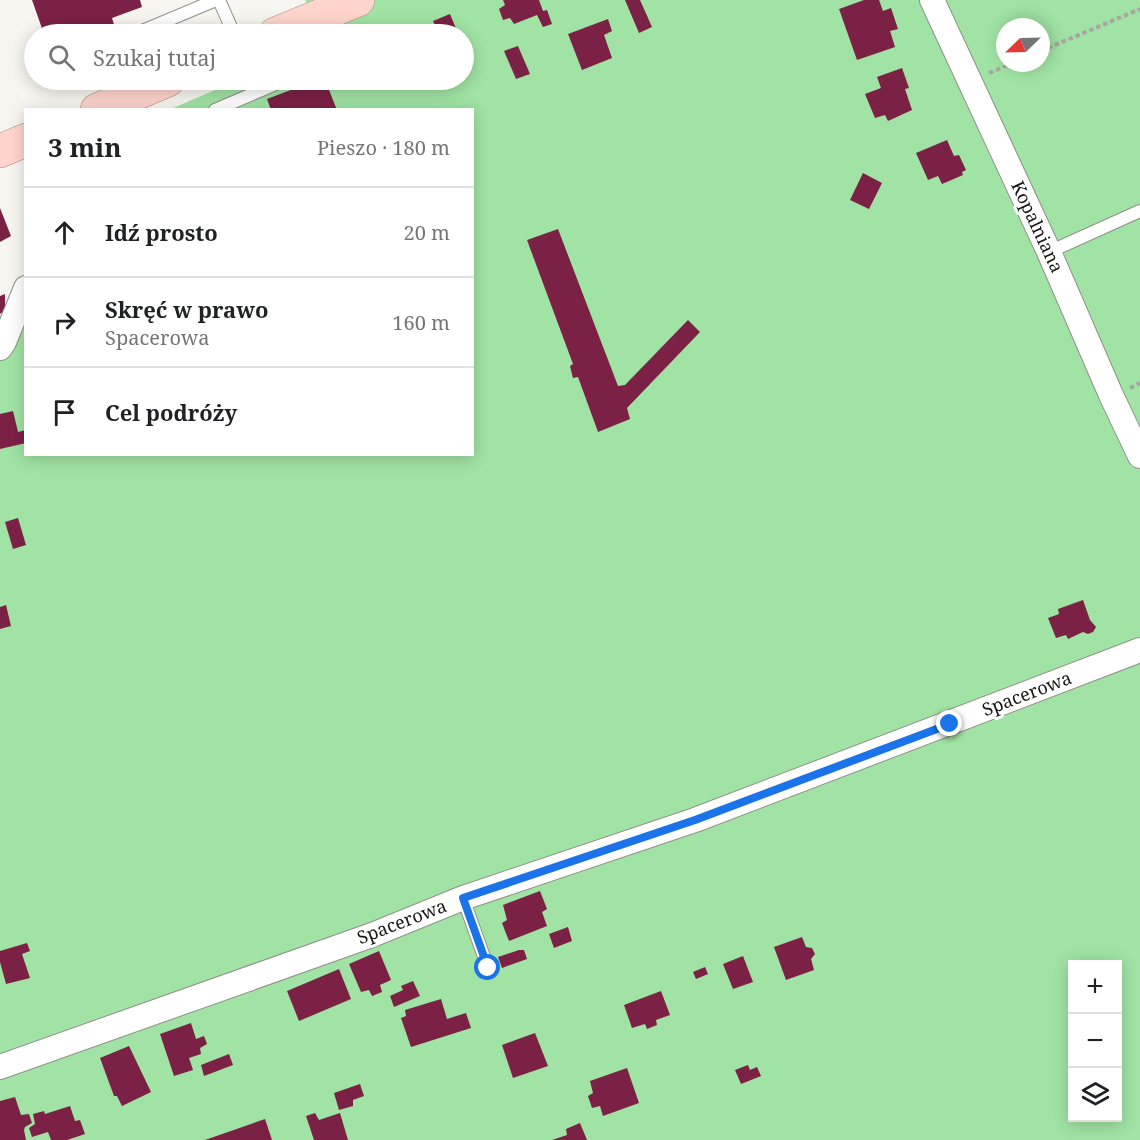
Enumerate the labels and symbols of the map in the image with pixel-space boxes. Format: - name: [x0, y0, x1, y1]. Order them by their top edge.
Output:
- north arrow: [996, 18, 1050, 72]
- street label: Kopalniana: [1006, 177, 1070, 276]
- street label: Spacerowa: [978, 665, 1075, 721]
- route end: [936, 710, 962, 736]
- street label: Spacerowa: [353, 893, 450, 949]
- route start: [474, 954, 500, 980]

